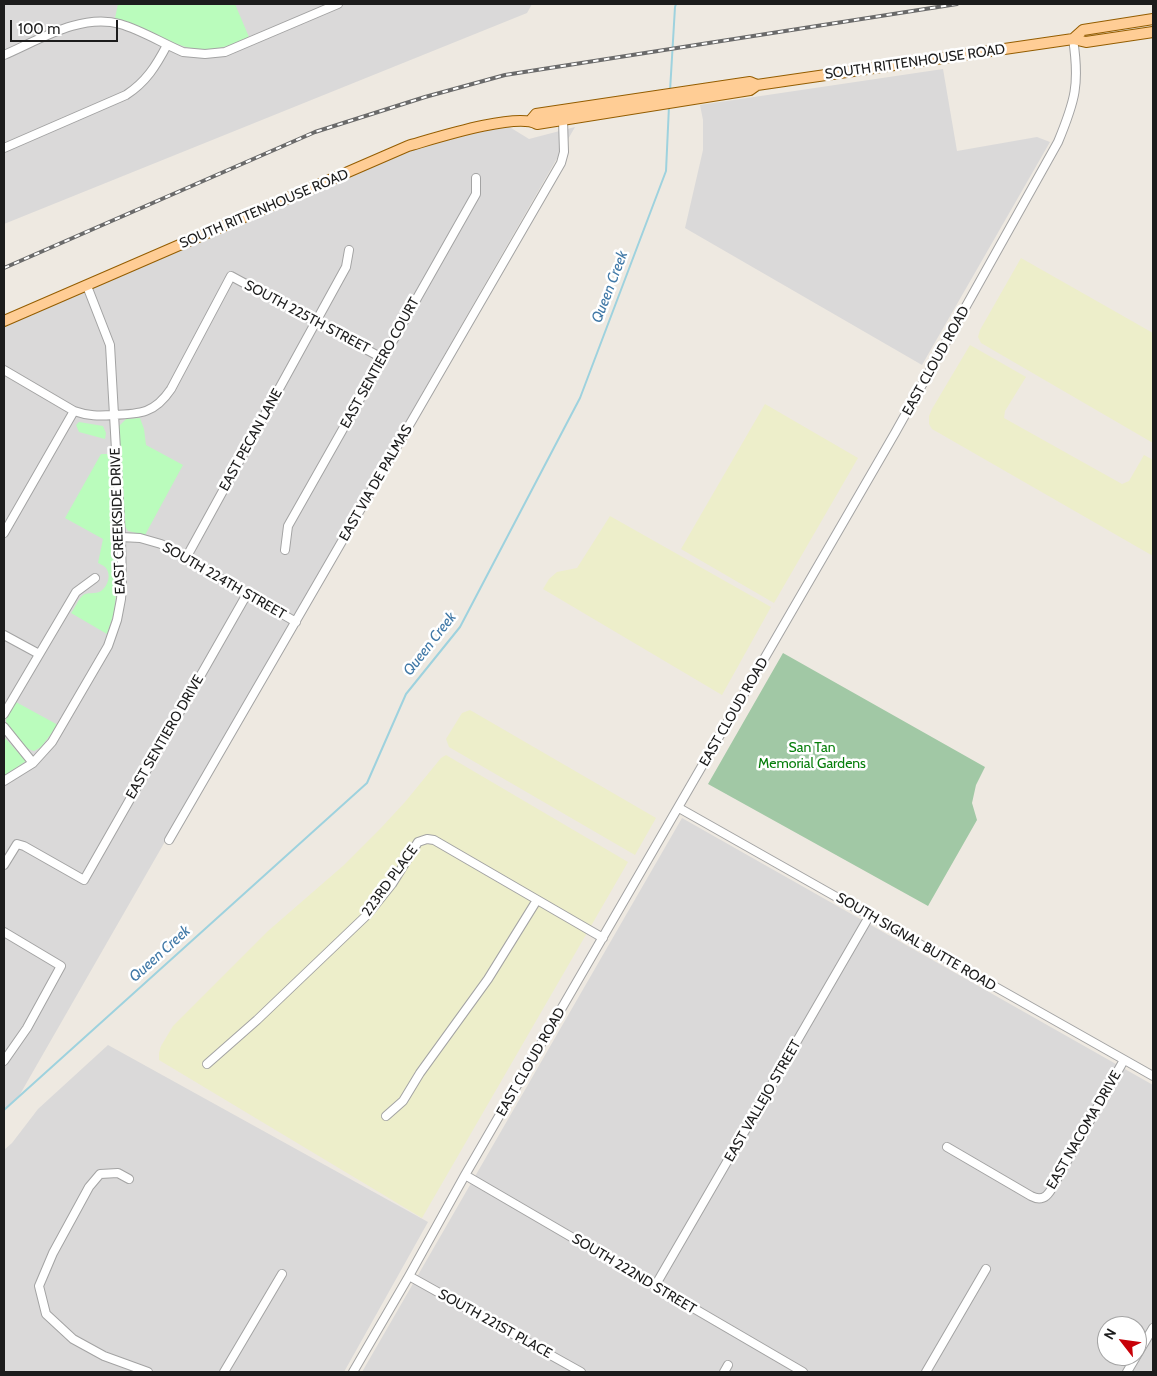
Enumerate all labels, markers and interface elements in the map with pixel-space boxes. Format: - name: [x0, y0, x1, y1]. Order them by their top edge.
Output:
- scale bar: [12, 10, 120, 42]
- text: 100 m: [18, 20, 60, 38]
- street label: SOUTH RITTENHOUSE ROAD: [824, 41, 1006, 83]
- street label: SOUTH RITTENHOUSE ROAD: [177, 166, 351, 252]
- water label: Queen Creek: [588, 248, 632, 326]
- street label: SOUTH 225TH STREET: [242, 277, 372, 357]
- street label: EAST SENTIERO COURT: [337, 295, 423, 431]
- street label: EAST CLOUD ROAD: [899, 303, 973, 419]
- street label: EAST PECAN LANE: [216, 386, 286, 494]
- street label: EAST VIA DE PALMAS: [336, 422, 416, 544]
- street label: EAST CREEKSIDE DRIVE: [107, 447, 129, 595]
- street label: SOUTH 224TH STREET: [159, 539, 289, 623]
- water label: Queen Creek: [400, 609, 460, 679]
- street label: EAST CLOUD ROAD: [696, 655, 772, 769]
- street label: EAST SENTIERO DRIVE: [123, 672, 207, 802]
- park label: San Tan Memorial Gardens: [758, 740, 866, 772]
- street label: 223RD PLACE: [359, 842, 421, 920]
- street label: SOUTH SIGNAL BUTTE ROAD: [833, 889, 999, 995]
- water label: Queen Creek: [126, 922, 194, 986]
- street label: EAST CLOUD ROAD: [493, 1005, 569, 1119]
- street label: EAST VALLEJO STREET: [721, 1037, 805, 1165]
- street label: EAST NACOMA DRIVE: [1043, 1068, 1125, 1192]
- street label: SOUTH 222ND STREET: [569, 1230, 699, 1318]
- street label: SOUTH 221ST PLACE: [435, 1286, 555, 1362]
- north arrow: [1097, 1316, 1147, 1366]
- text: N: [1100, 1325, 1120, 1343]

